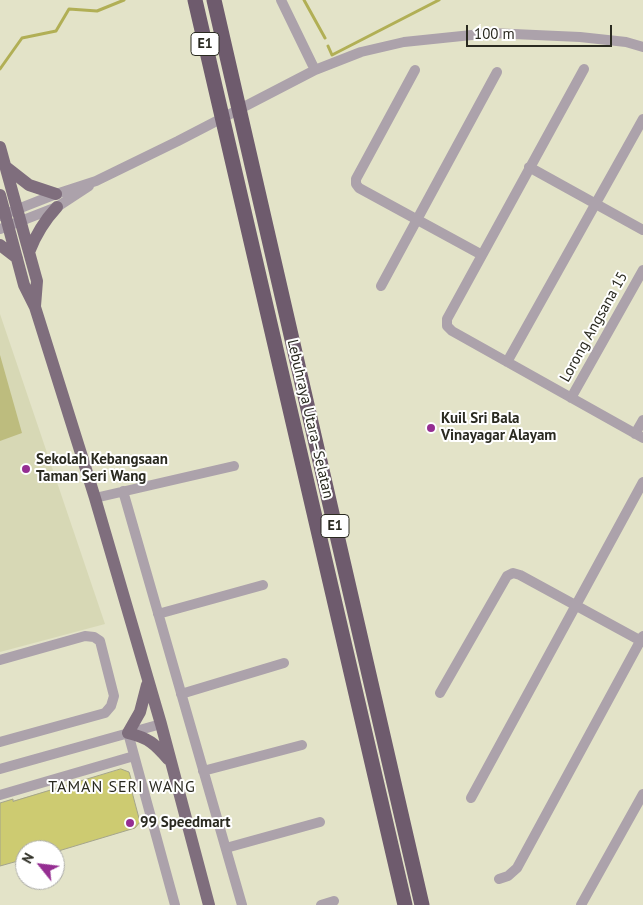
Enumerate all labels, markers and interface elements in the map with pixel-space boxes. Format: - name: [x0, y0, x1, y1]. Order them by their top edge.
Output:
- scale bar: [468, 15, 614, 47]
- text: 100 m: [474, 24, 515, 43]
- road number: E1: [191, 33, 219, 56]
- street label: Lorong Angsana 15: [556, 269, 632, 385]
- street label: Lebuhraya Utara–Selatan: [283, 338, 337, 500]
- place label: Kuil Sri Bala Vinayagar Alayam: [441, 410, 556, 445]
- marker: Kuil Sri Bala Vinayagar Alayam: [425, 422, 437, 434]
- place label: Sekolah Kebangsaan Taman Seri Wang: [36, 451, 168, 486]
- marker: Sekolah Kebangsaan Taman Seri Wang: [20, 463, 32, 475]
- road number: E1: [321, 514, 349, 538]
- district label: TAMAN SERI WANG: [46, 777, 198, 797]
- place label: 99 Speedmart: [140, 814, 231, 832]
- marker: 99 Speedmart: [124, 817, 136, 829]
- north arrow: [15, 840, 65, 890]
- text: N: [18, 850, 38, 867]

